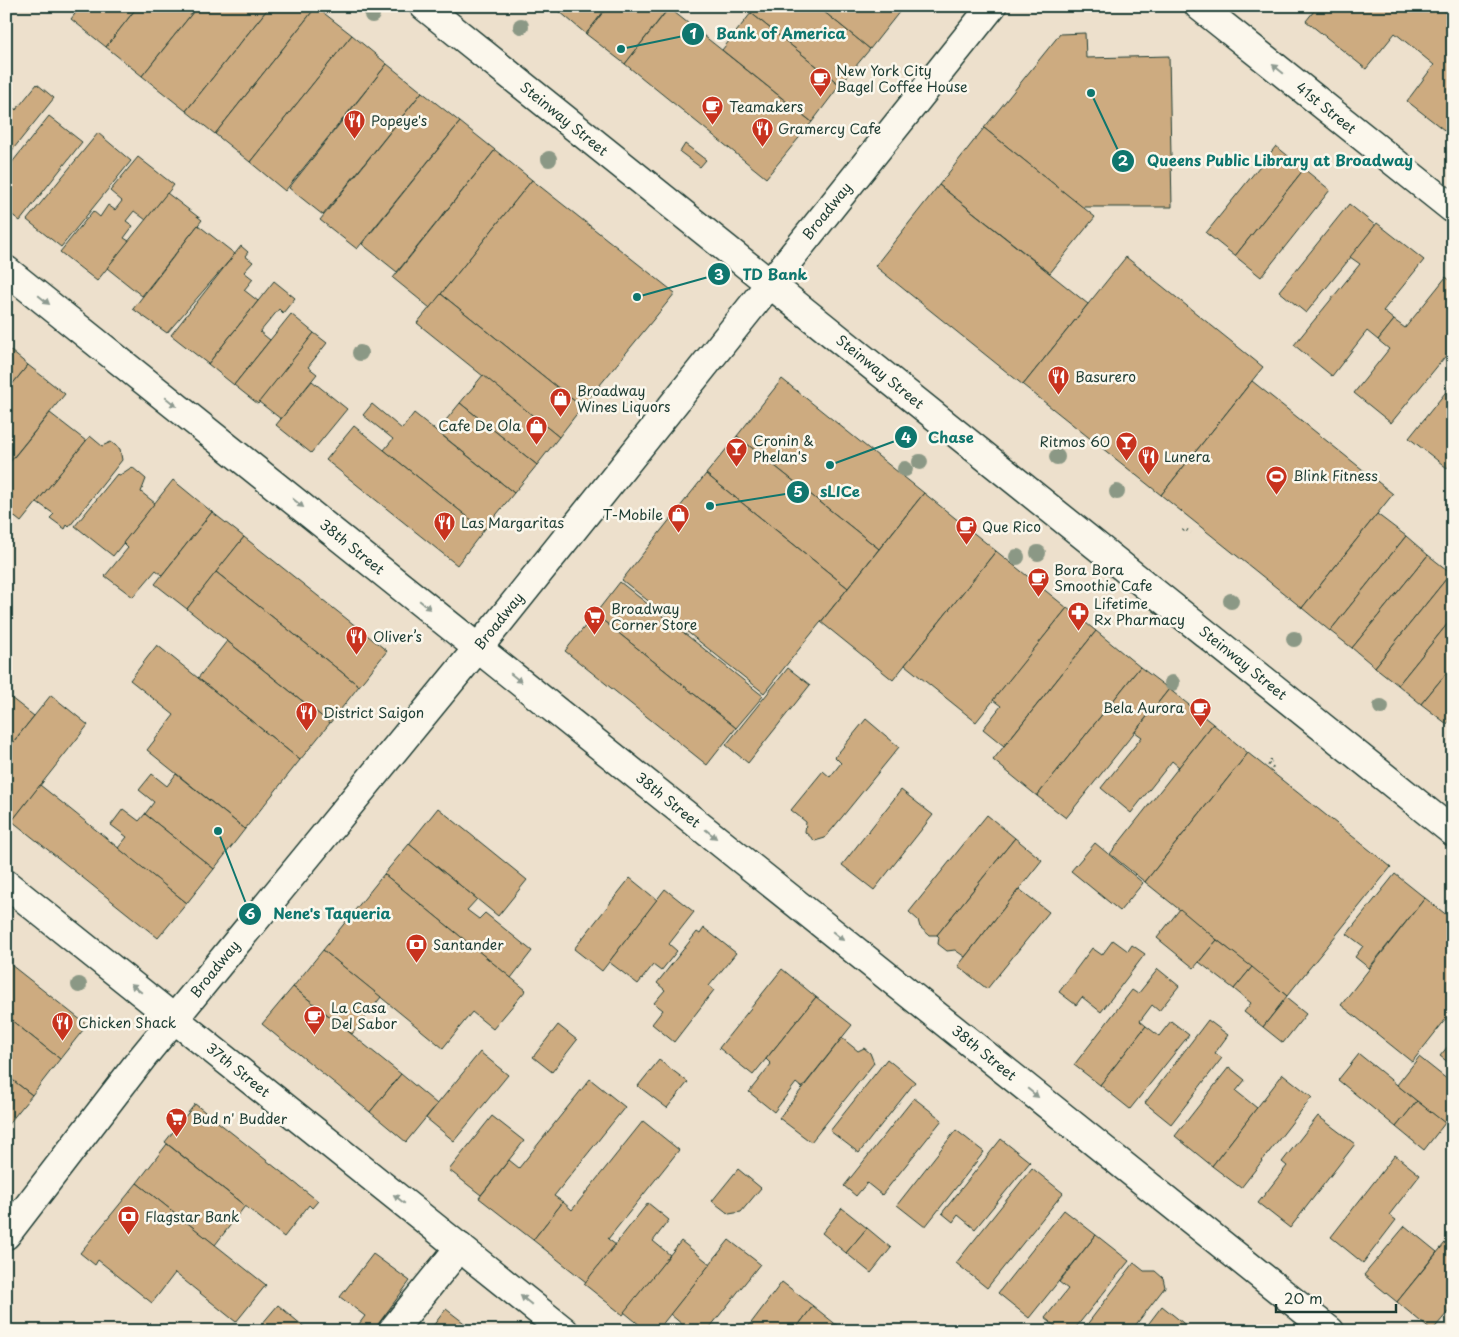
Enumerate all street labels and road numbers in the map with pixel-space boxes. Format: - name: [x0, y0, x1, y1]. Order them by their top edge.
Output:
- street label: Steinway Street: [516, 77, 613, 161]
- street label: 41st Street: [1292, 77, 1361, 138]
- street label: Broadway: [797, 178, 856, 244]
- street label: Steinway Street: [832, 330, 929, 414]
- street label: 38th Street: [315, 514, 390, 580]
- street label: Broadway: [469, 588, 528, 654]
- street label: Steinway Street: [1195, 621, 1292, 705]
- street label: 38th Street: [631, 767, 706, 833]
- street label: Broadway: [185, 936, 244, 1002]
- street label: 38th Street: [947, 1020, 1022, 1086]
- street label: 37th Street: [202, 1037, 275, 1102]

